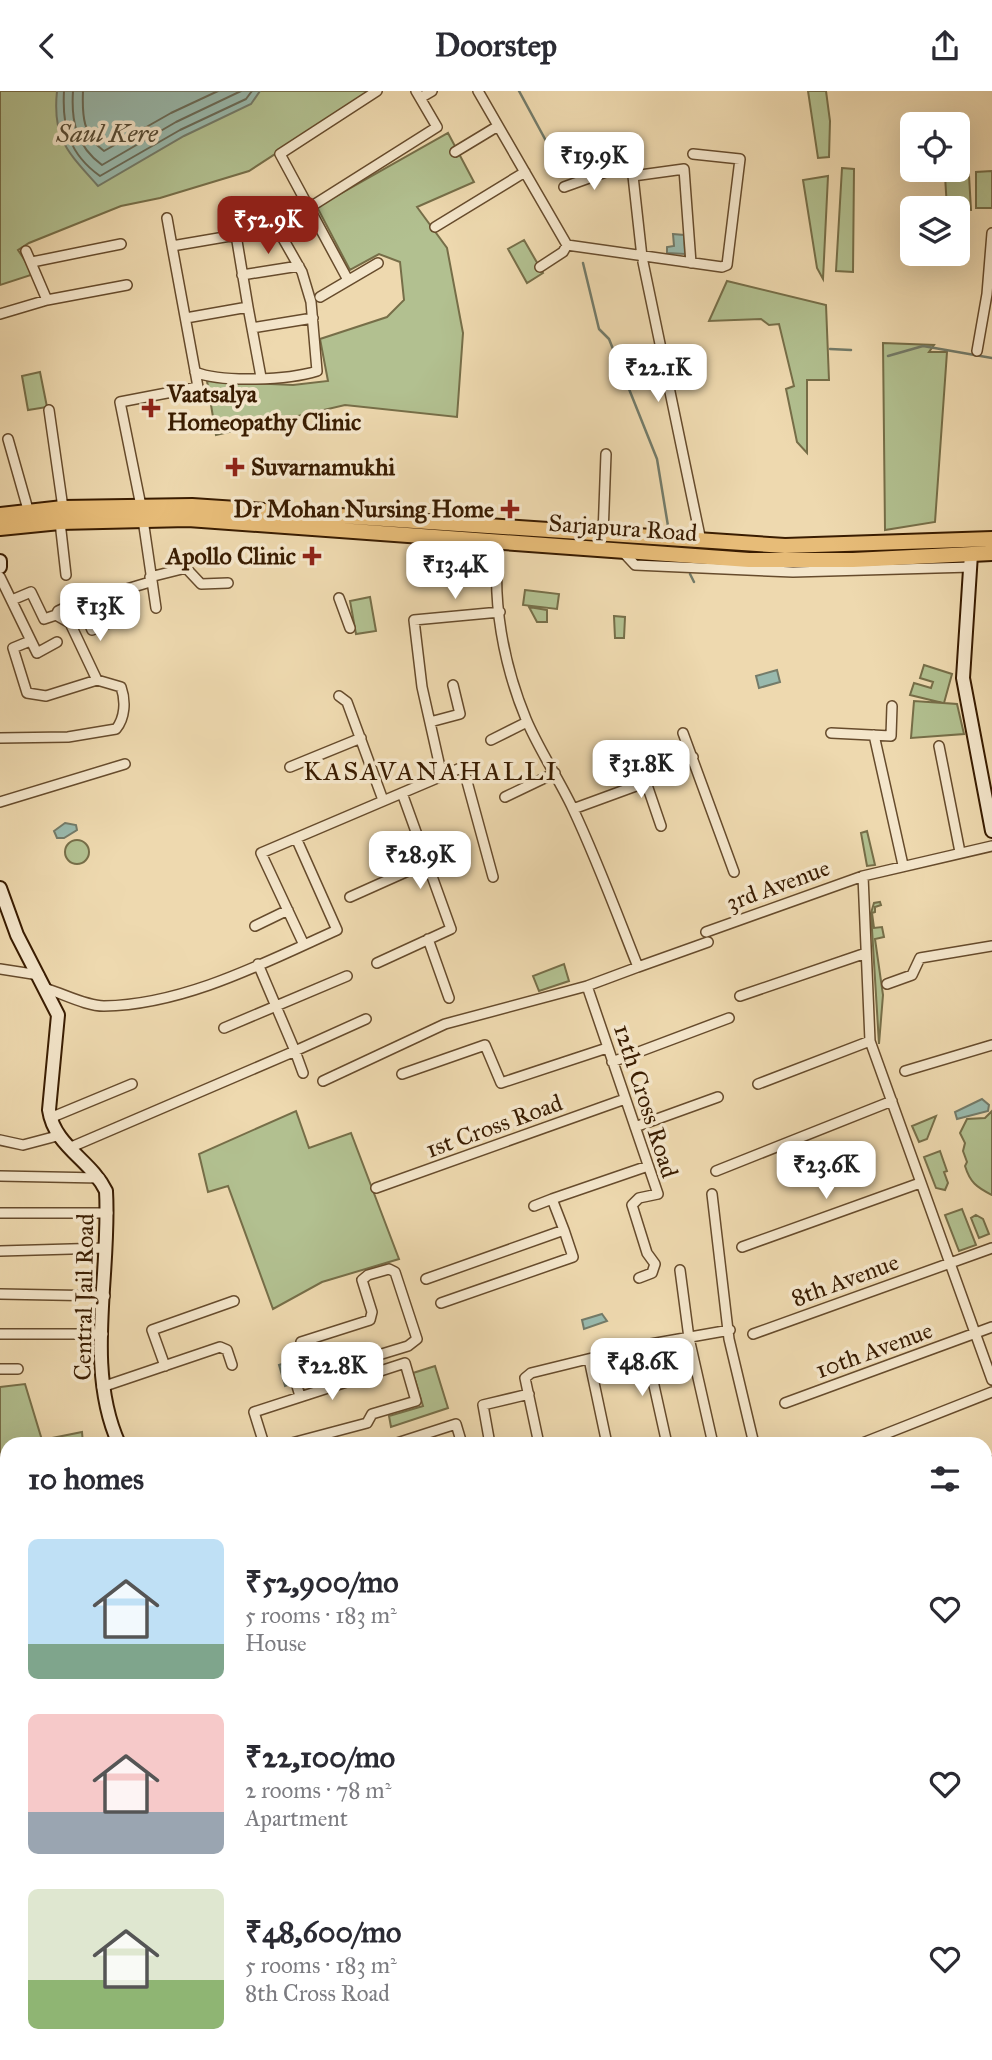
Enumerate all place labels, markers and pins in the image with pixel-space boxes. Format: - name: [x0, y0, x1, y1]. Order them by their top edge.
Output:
- pin: ₹19.9K: [537, 133, 651, 192]
- pin: ₹52.9K: [211, 197, 325, 256]
- pin: ₹22.1K: [601, 345, 715, 404]
- place label: Vaatsalya Homeopathy Clinic: [166, 379, 361, 437]
- marker: Vaatsalya Homeopathy Clinic: [141, 398, 161, 418]
- place label: Suvarnamukhi: [251, 452, 396, 482]
- marker: Suvarnamukhi: [225, 457, 245, 477]
- place label: Dr Mohan Nursing Home: [233, 494, 494, 524]
- marker: Dr Mohan Nursing Home: [500, 499, 520, 519]
- place label: Apollo Clinic: [164, 541, 296, 571]
- pin: ₹13.4K: [398, 541, 512, 601]
- marker: Apollo Clinic: [302, 546, 322, 566]
- pin: ₹13K: [59, 583, 141, 643]
- pin: ₹31.8K: [584, 741, 698, 800]
- pin: ₹28.9K: [363, 831, 477, 891]
- pin: ₹23.6K: [769, 1141, 883, 1201]
- pin: ₹48.6K: [585, 1339, 699, 1398]
- pin: ₹22.8K: [275, 1343, 389, 1402]

